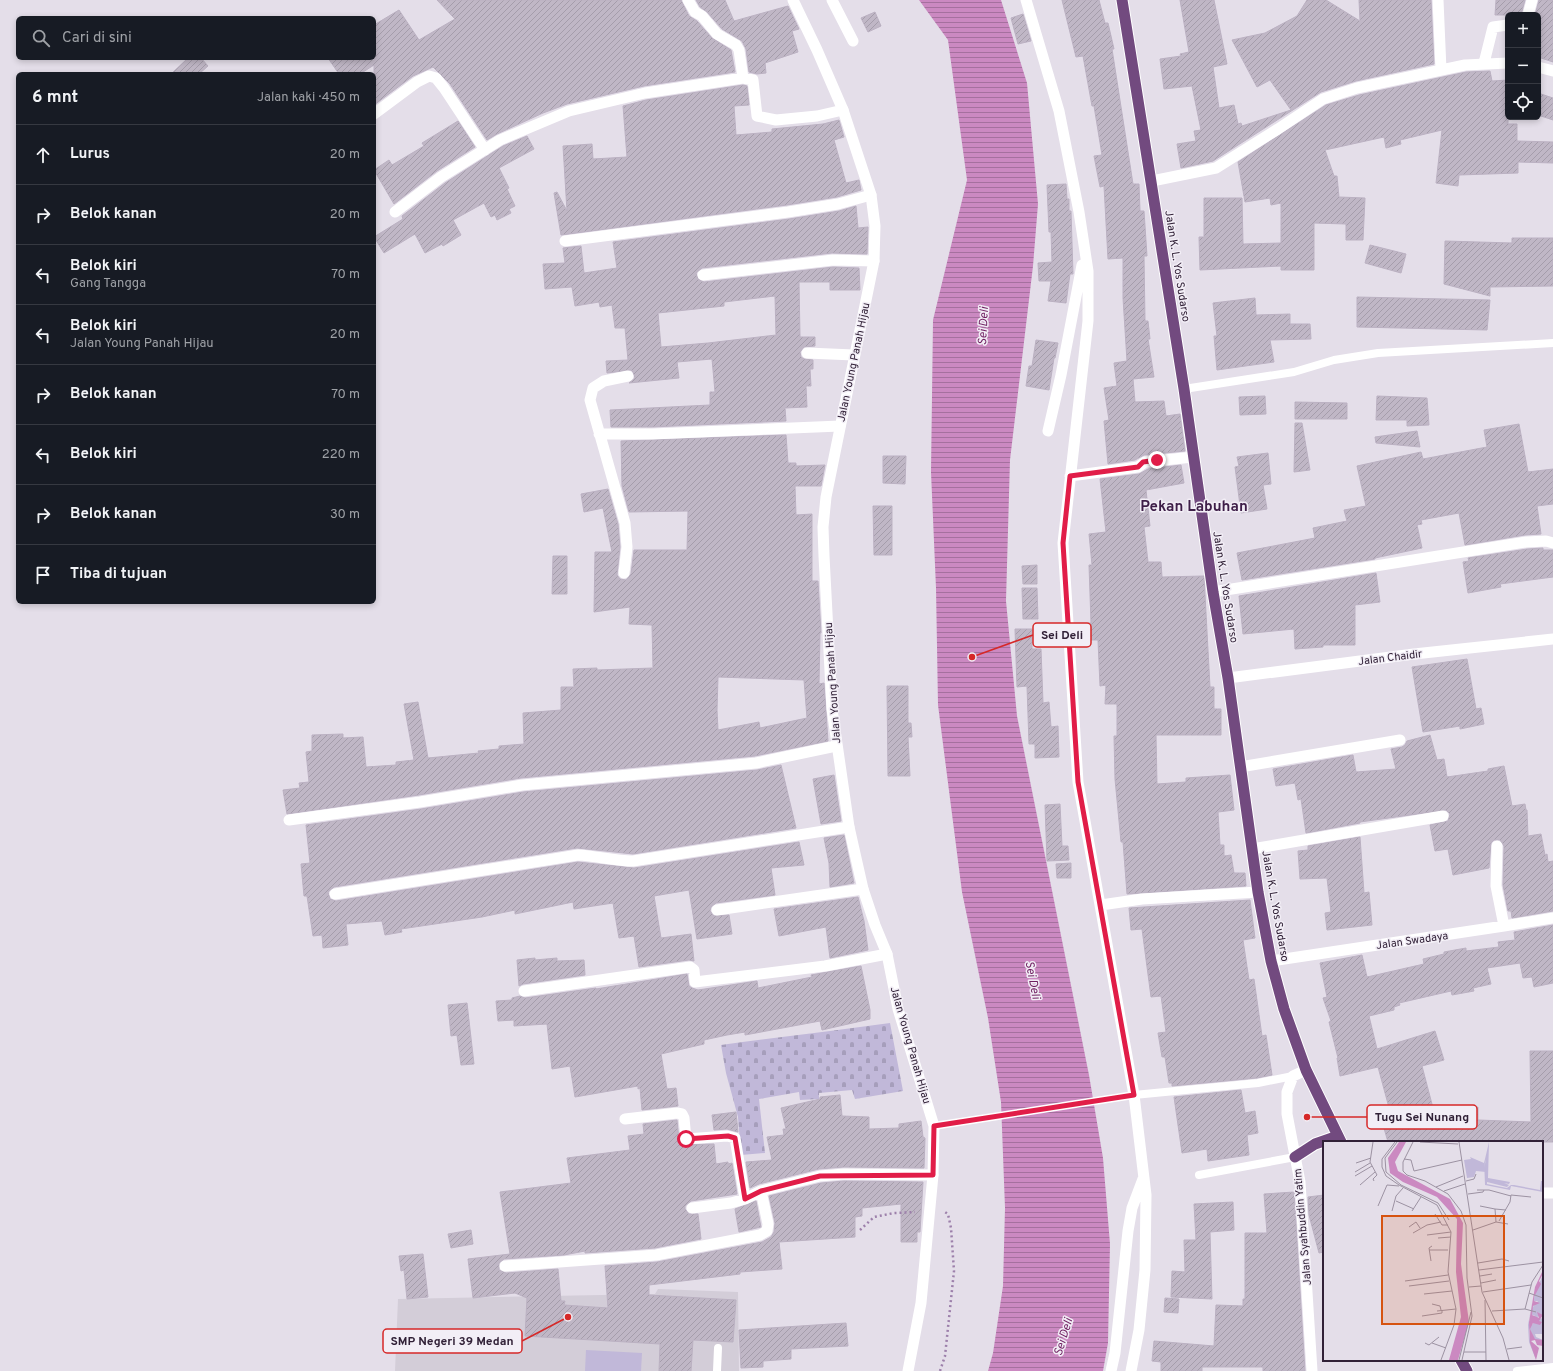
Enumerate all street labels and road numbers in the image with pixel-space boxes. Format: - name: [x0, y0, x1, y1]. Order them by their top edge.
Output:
- street label: Jalan K. L. Yos Sudarso: [1161, 209, 1193, 323]
- street label: Jalan Young Panah Hijau: [834, 301, 873, 423]
- street label: Jalan K. L. Yos Sudarso: [1209, 530, 1241, 644]
- street label: Jalan Young Panah Hijau: [822, 622, 844, 744]
- street label: Jalan Chaidir: [1357, 647, 1424, 669]
- street label: Jalan K. L. Yos Sudarso: [1258, 850, 1292, 963]
- street label: Jalan Swadaya: [1375, 929, 1449, 953]
- street label: Jalan Young Panah Hijau: [887, 985, 934, 1106]
- street label: Jalan Syahbuddin Yatim: [1291, 1168, 1315, 1286]

